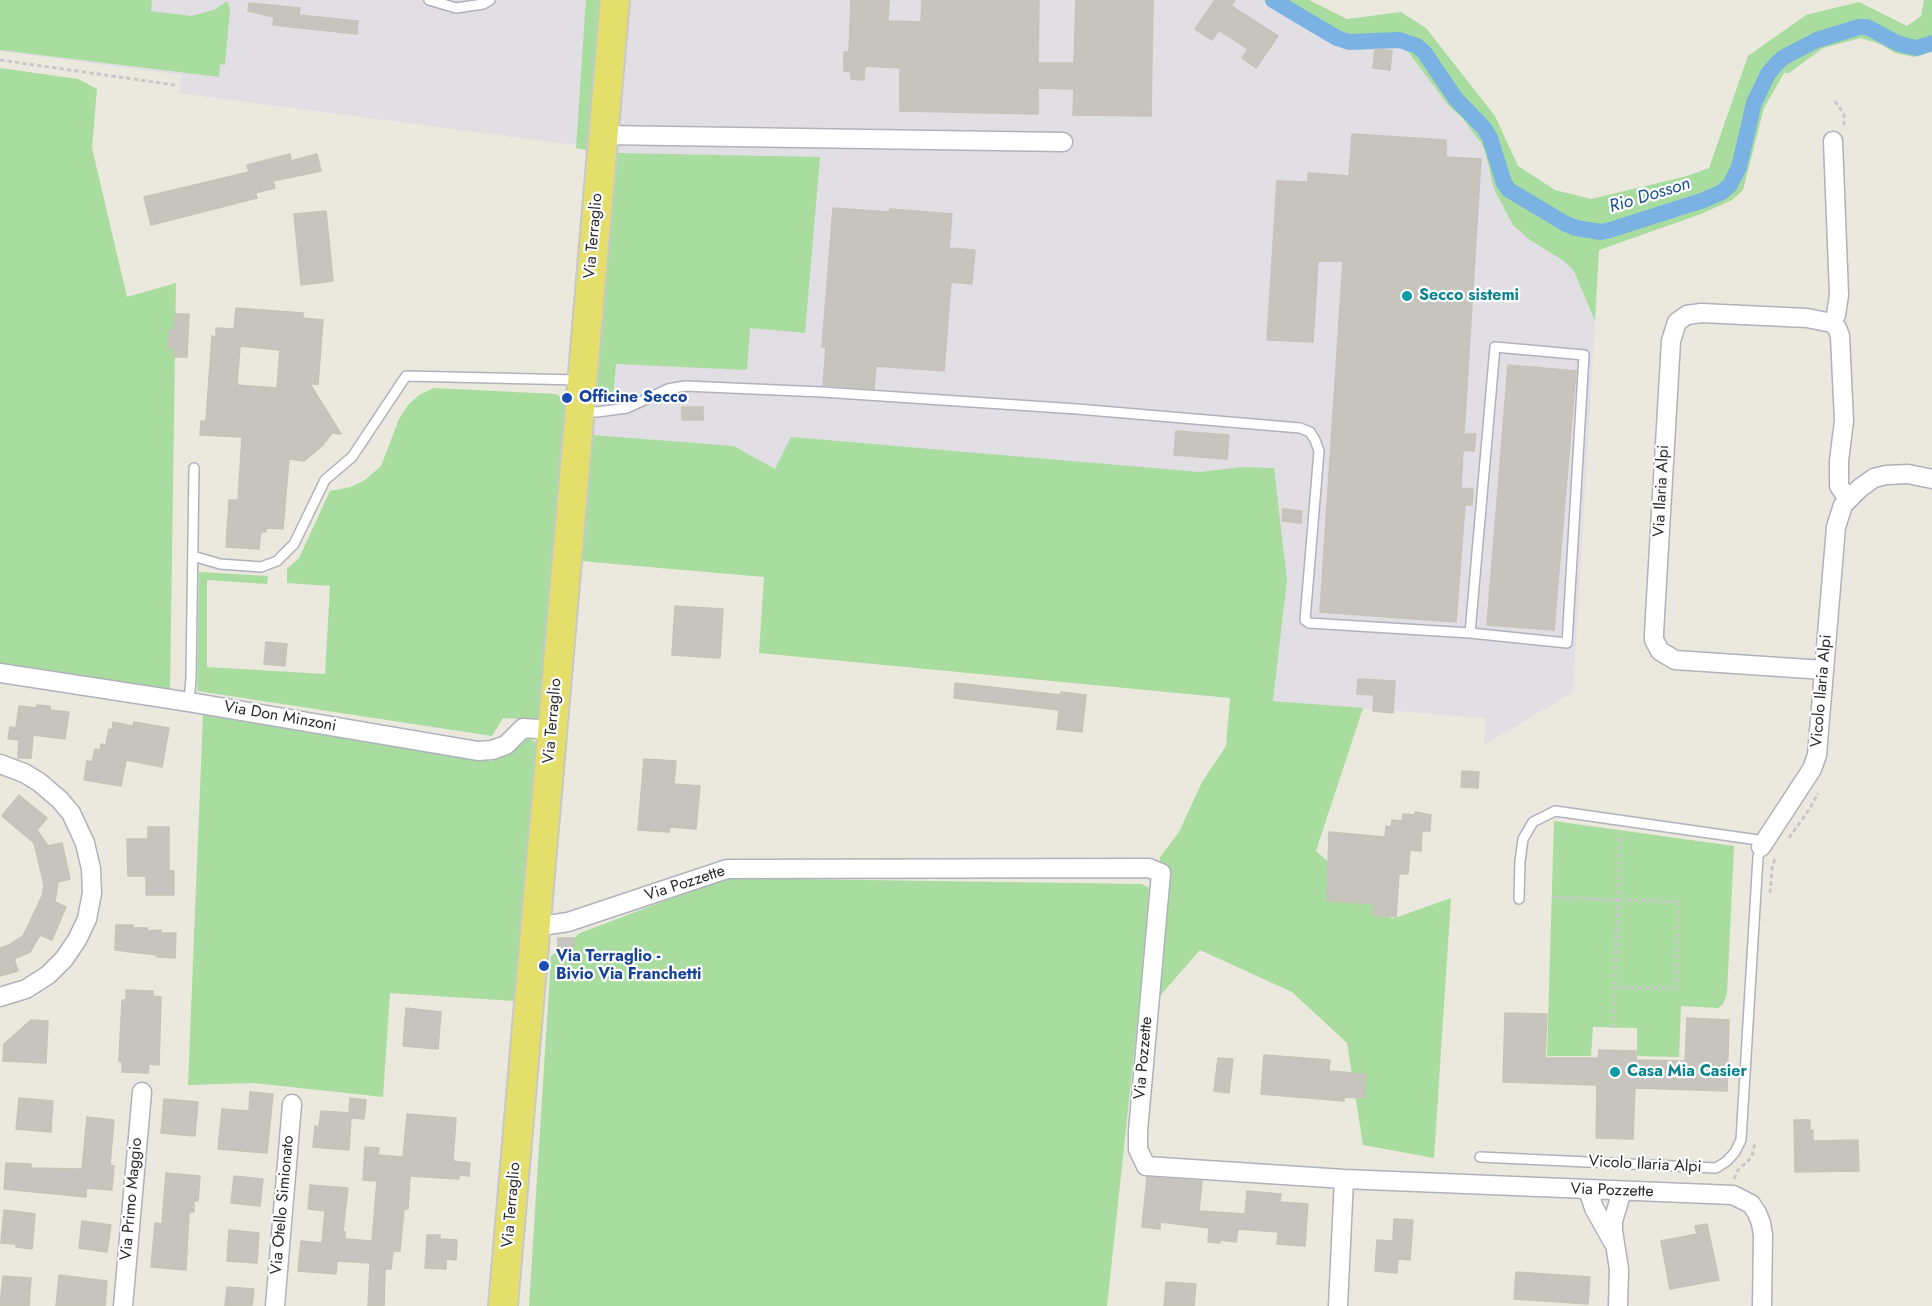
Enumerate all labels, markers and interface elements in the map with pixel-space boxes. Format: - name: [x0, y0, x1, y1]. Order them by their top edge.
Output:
- water label: Rio Dosson: [1607, 173, 1693, 219]
- street label: Via Terraglio: [581, 192, 607, 280]
- place label: Secco sistemi: [1419, 286, 1519, 306]
- marker: Secco sistemi: [1400, 289, 1414, 303]
- place label: Officine Secco: [579, 388, 687, 408]
- marker: Officine Secco: [560, 391, 574, 405]
- street label: Via Ilaria Alpi: [1650, 444, 1674, 538]
- street label: Vicolo Ilaria Alpi: [1808, 634, 1836, 748]
- street label: Via Terraglio: [540, 677, 566, 765]
- street label: Via Don Minzoni: [222, 698, 338, 736]
- street label: Via Pozzette: [643, 862, 727, 906]
- place label: Via Terraglio - Bivio Via Franchetti: [556, 947, 701, 985]
- marker: Via Terraglio - Bivio Via Franchetti: [537, 959, 551, 973]
- street label: Via Pozzette: [1131, 1016, 1157, 1100]
- place label: Casa Mia Casier: [1627, 1062, 1747, 1082]
- marker: Casa Mia Casier: [1608, 1065, 1622, 1079]
- street label: Via Otello Simionato: [267, 1135, 299, 1275]
- street label: Via Primo Maggio: [117, 1137, 147, 1261]
- street label: Vicolo Ilaria Alpi: [1588, 1152, 1702, 1178]
- street label: Via Terraglio: [499, 1161, 525, 1249]
- street label: Via Pozzette: [1570, 1180, 1654, 1202]

